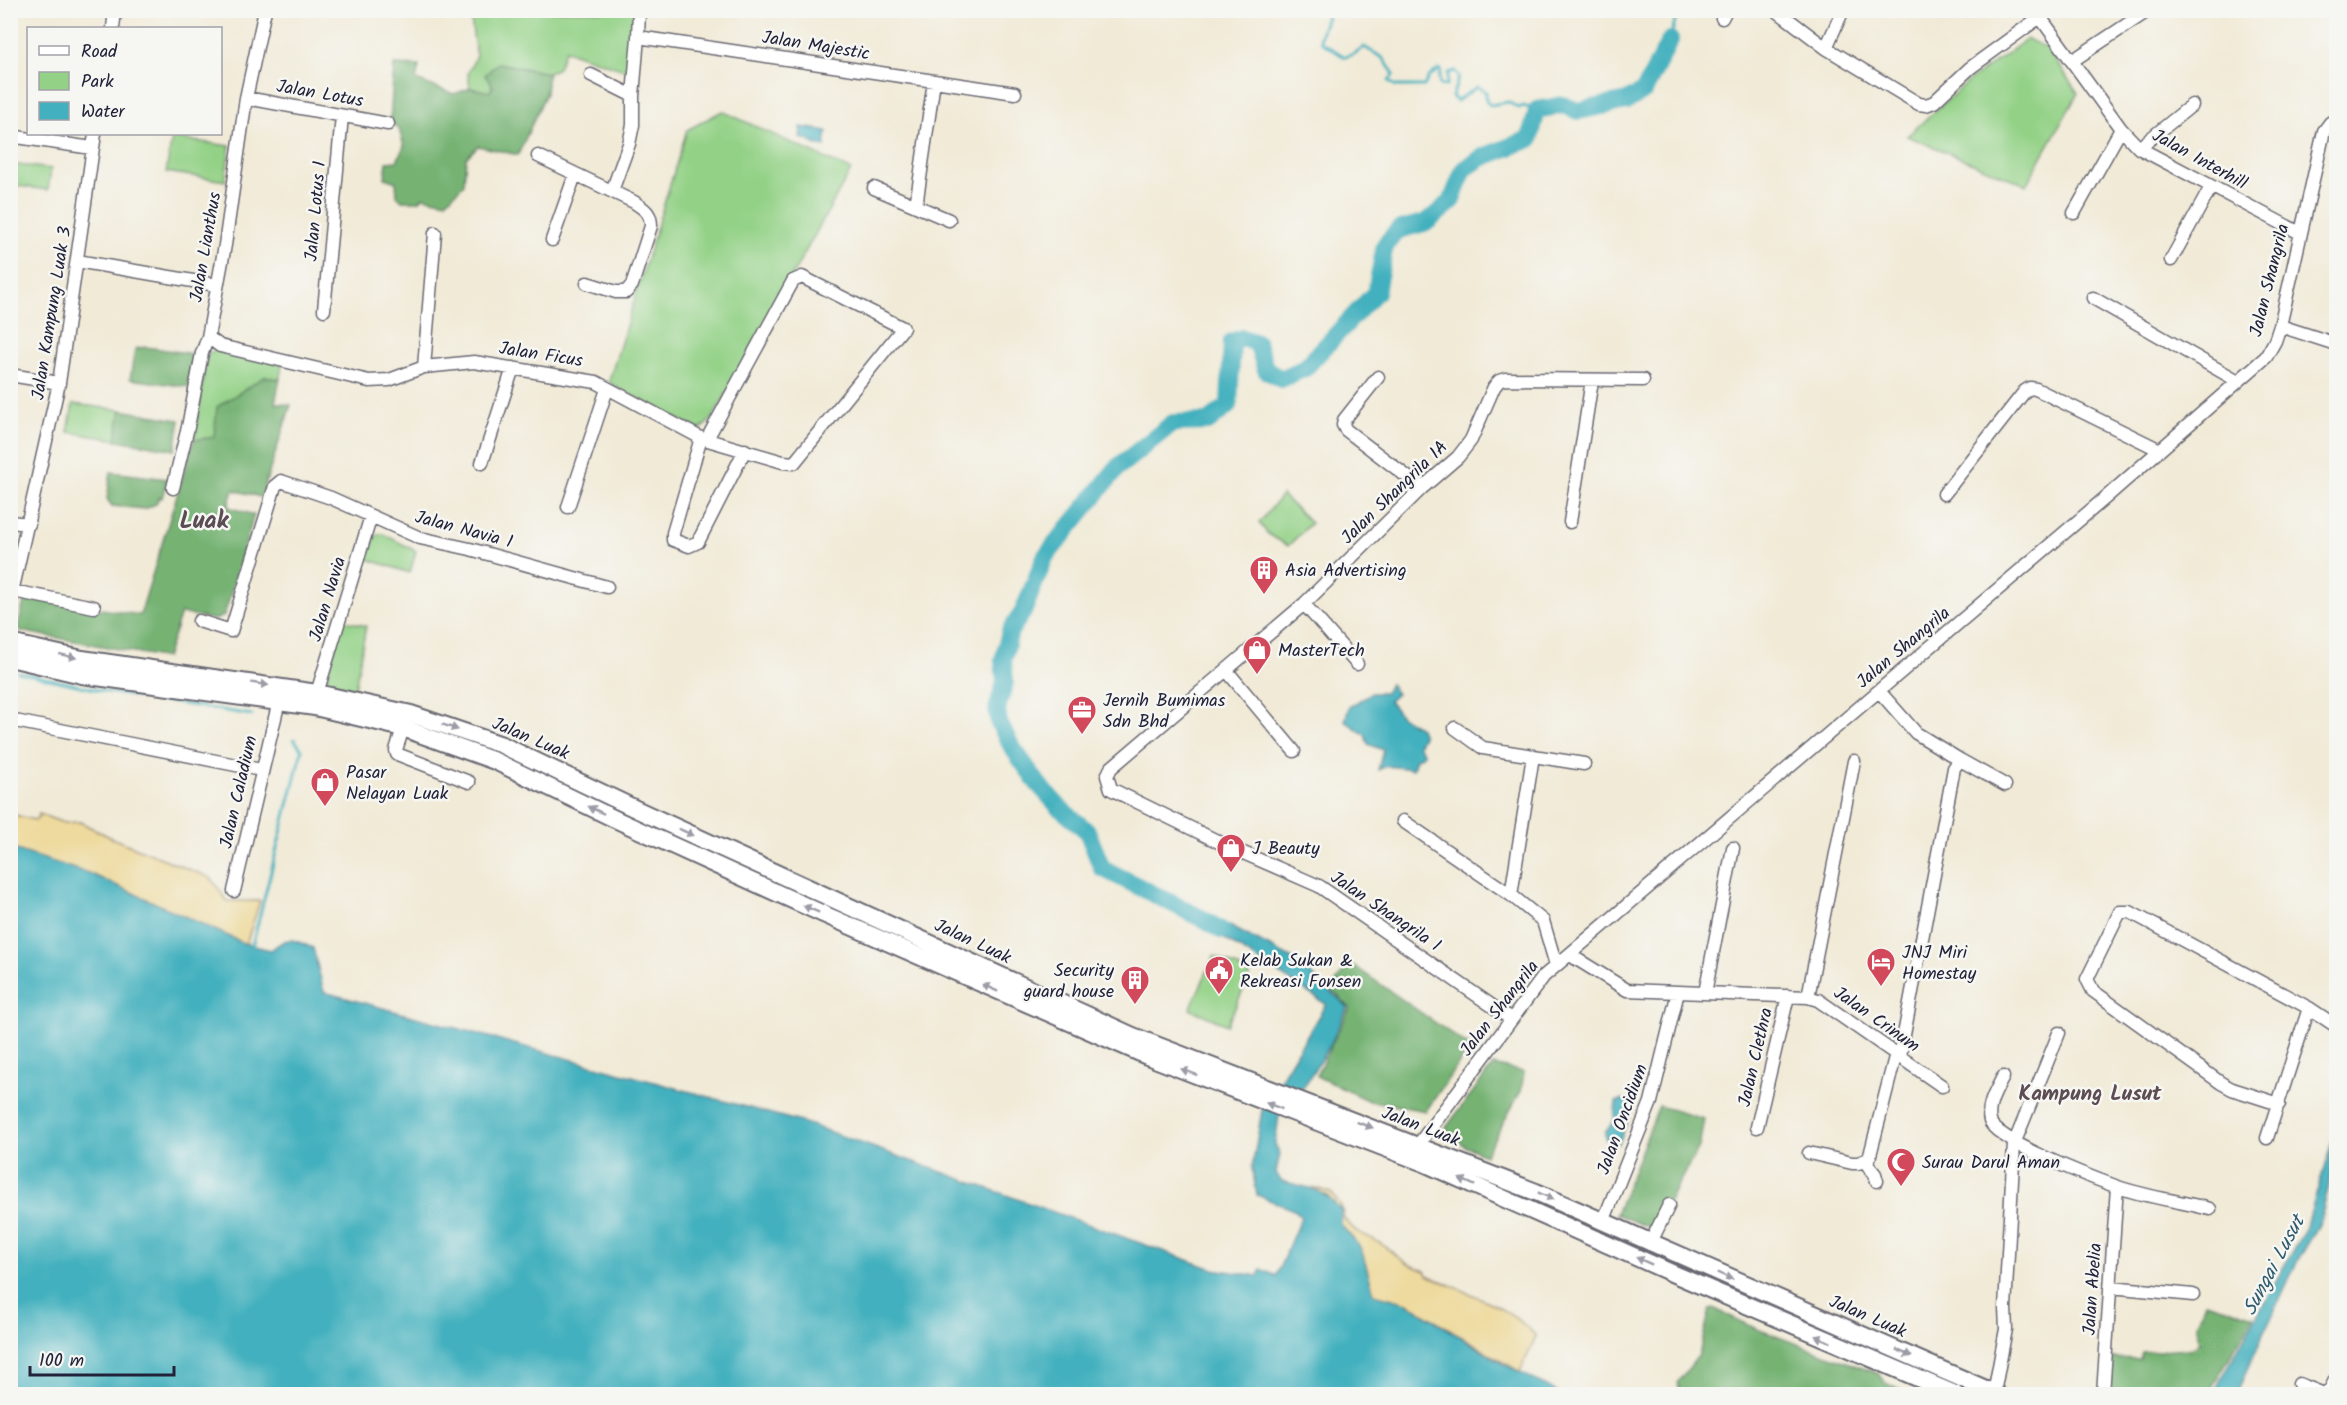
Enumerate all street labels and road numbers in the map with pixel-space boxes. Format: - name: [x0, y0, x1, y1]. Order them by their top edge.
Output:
- street label: Jalan Majestic: [760, 24, 872, 69]
- street label: Jalan Lotus: [274, 73, 366, 116]
- street label: Jalan Interhill: [2146, 122, 2253, 199]
- street label: Jalan Lotus 1: [298, 160, 335, 263]
- street label: Jalan Lianthus: [183, 189, 231, 305]
- street label: Jalan Shangrila: [2242, 221, 2298, 340]
- street label: Jalan Kampung Luak 3: [24, 224, 81, 402]
- street label: Jalan Ficus: [497, 335, 585, 376]
- street label: Jalan Shangrila 1A: [1335, 434, 1455, 552]
- street label: Jalan Navia 1: [411, 503, 516, 557]
- street label: Jalan Navia: [302, 553, 355, 646]
- street label: Jalan Shangrila: [1850, 600, 1957, 696]
- street label: Jalan Luak: [487, 710, 574, 769]
- street label: Jalan Caladium: [212, 733, 267, 852]
- street label: Jalan Shangrila 1: [1324, 864, 1446, 960]
- street label: Jalan Luak: [929, 912, 1016, 973]
- street label: Jalan Shangrila: [1453, 955, 1547, 1063]
- street label: Jalan Crinum: [1827, 980, 1925, 1061]
- street label: Jalan Clethra: [1731, 1005, 1782, 1110]
- street label: Jalan Oncidium: [1590, 1060, 1657, 1179]
- street label: Jalan Luak: [1377, 1099, 1464, 1156]
- street label: Jalan Abelia: [2076, 1242, 2111, 1336]
- street label: Jalan Luak: [1824, 1288, 1911, 1347]

